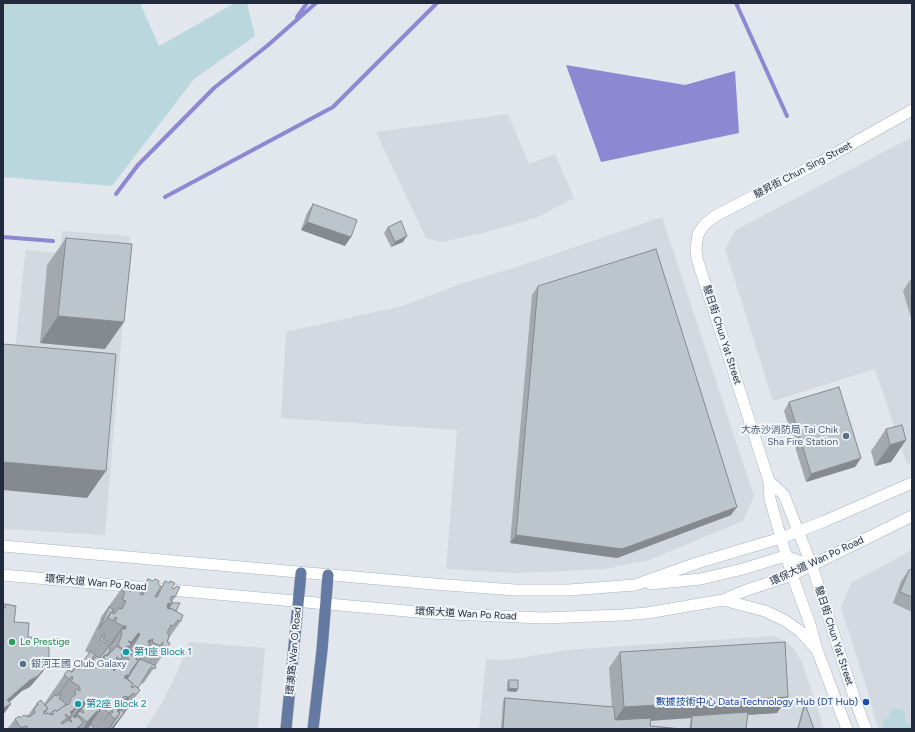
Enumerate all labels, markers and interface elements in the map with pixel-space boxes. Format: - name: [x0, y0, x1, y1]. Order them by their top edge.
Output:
- street label: 駿昇街 Chun Sing Street: [752, 139, 854, 201]
- street label: 駿日街 Chun Yat Street: [700, 284, 744, 386]
- place label: 大赤沙消防局 Tai Chik Sha Fire Station: [741, 424, 838, 448]
- marker: 大赤沙消防局 Tai Chik Sha Fire Station: [841, 431, 851, 441]
- street label: 環保大道 Wan Po Road: [768, 534, 866, 588]
- street label: 環保大道 Wan Po Road: [45, 573, 147, 593]
- street label: 駿日街 Chun Yat Street: [812, 585, 856, 687]
- street label: 環保大道 Wan Po Road: [415, 605, 517, 623]
- street label: 環澳路 Wan O Road: [284, 607, 304, 695]
- place label: Le Prestige: [20, 636, 70, 648]
- marker: Le Prestige: [7, 637, 17, 647]
- place label: 第1座 Block 1: [134, 646, 192, 658]
- marker: 第1座 Block 1: [121, 647, 131, 657]
- place label: 銀河王國 Club Galaxy: [31, 658, 127, 670]
- marker: 銀河王國 Club Galaxy: [18, 659, 28, 669]
- place label: 數據技術中心 Data Technology Hub (DT Hub): [656, 696, 858, 708]
- marker: 數據技術中心 Data Technology Hub (DT Hub): [861, 697, 871, 707]
- place label: 第2座 Block 2: [86, 698, 146, 710]
- marker: 第2座 Block 2: [73, 699, 83, 709]

